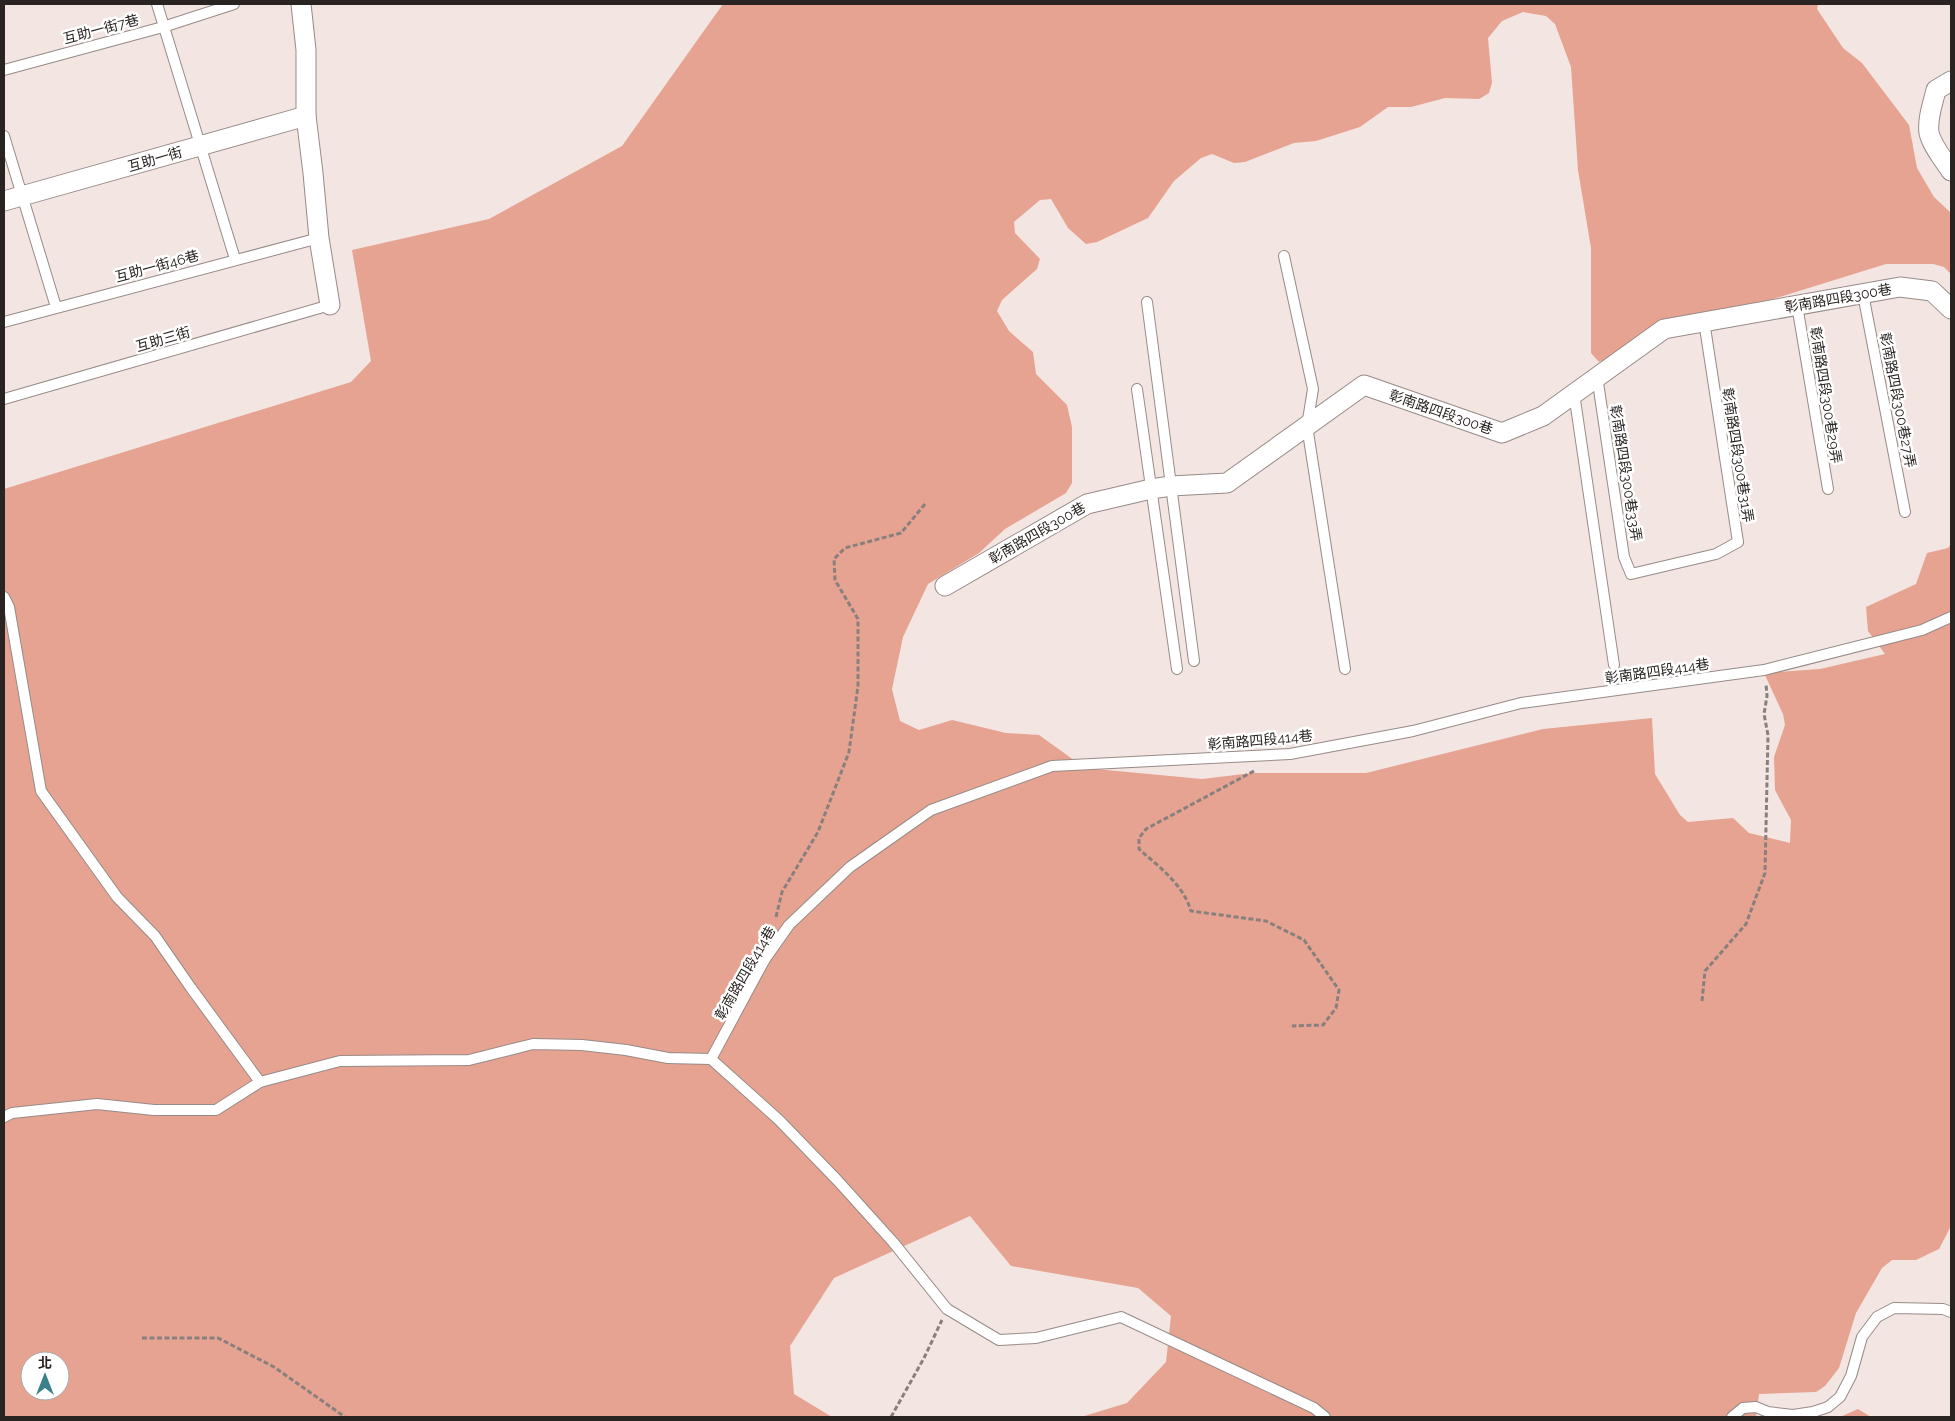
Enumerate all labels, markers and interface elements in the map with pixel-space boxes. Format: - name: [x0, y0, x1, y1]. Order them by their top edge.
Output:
- street label: 互助一街7巷: [61, 11, 141, 47]
- street label: 互助一街: [126, 144, 184, 174]
- street label: 互助一街46巷: [113, 247, 201, 285]
- street label: 彰南路四段300巷: [1783, 281, 1893, 315]
- street label: 互助三街: [134, 324, 192, 354]
- street label: 彰南路四段300巷29弄: [1807, 326, 1845, 464]
- street label: 彰南路四段300巷27弄: [1877, 331, 1919, 469]
- street label: 彰南路四段300巷: [1387, 387, 1495, 437]
- street label: 彰南路四段300巷31弄: [1719, 387, 1757, 523]
- street label: 彰南路四段300巷33弄: [1607, 404, 1645, 542]
- street label: 彰南路四段300巷: [986, 499, 1088, 567]
- street label: 彰南路四段414巷: [1604, 656, 1710, 686]
- street label: 彰南路四段414巷: [1207, 727, 1313, 753]
- street label: 彰南路四段414巷: [712, 923, 778, 1023]
- north arrow: [20, 1351, 70, 1401]
- text: 北: [38, 1355, 52, 1371]

